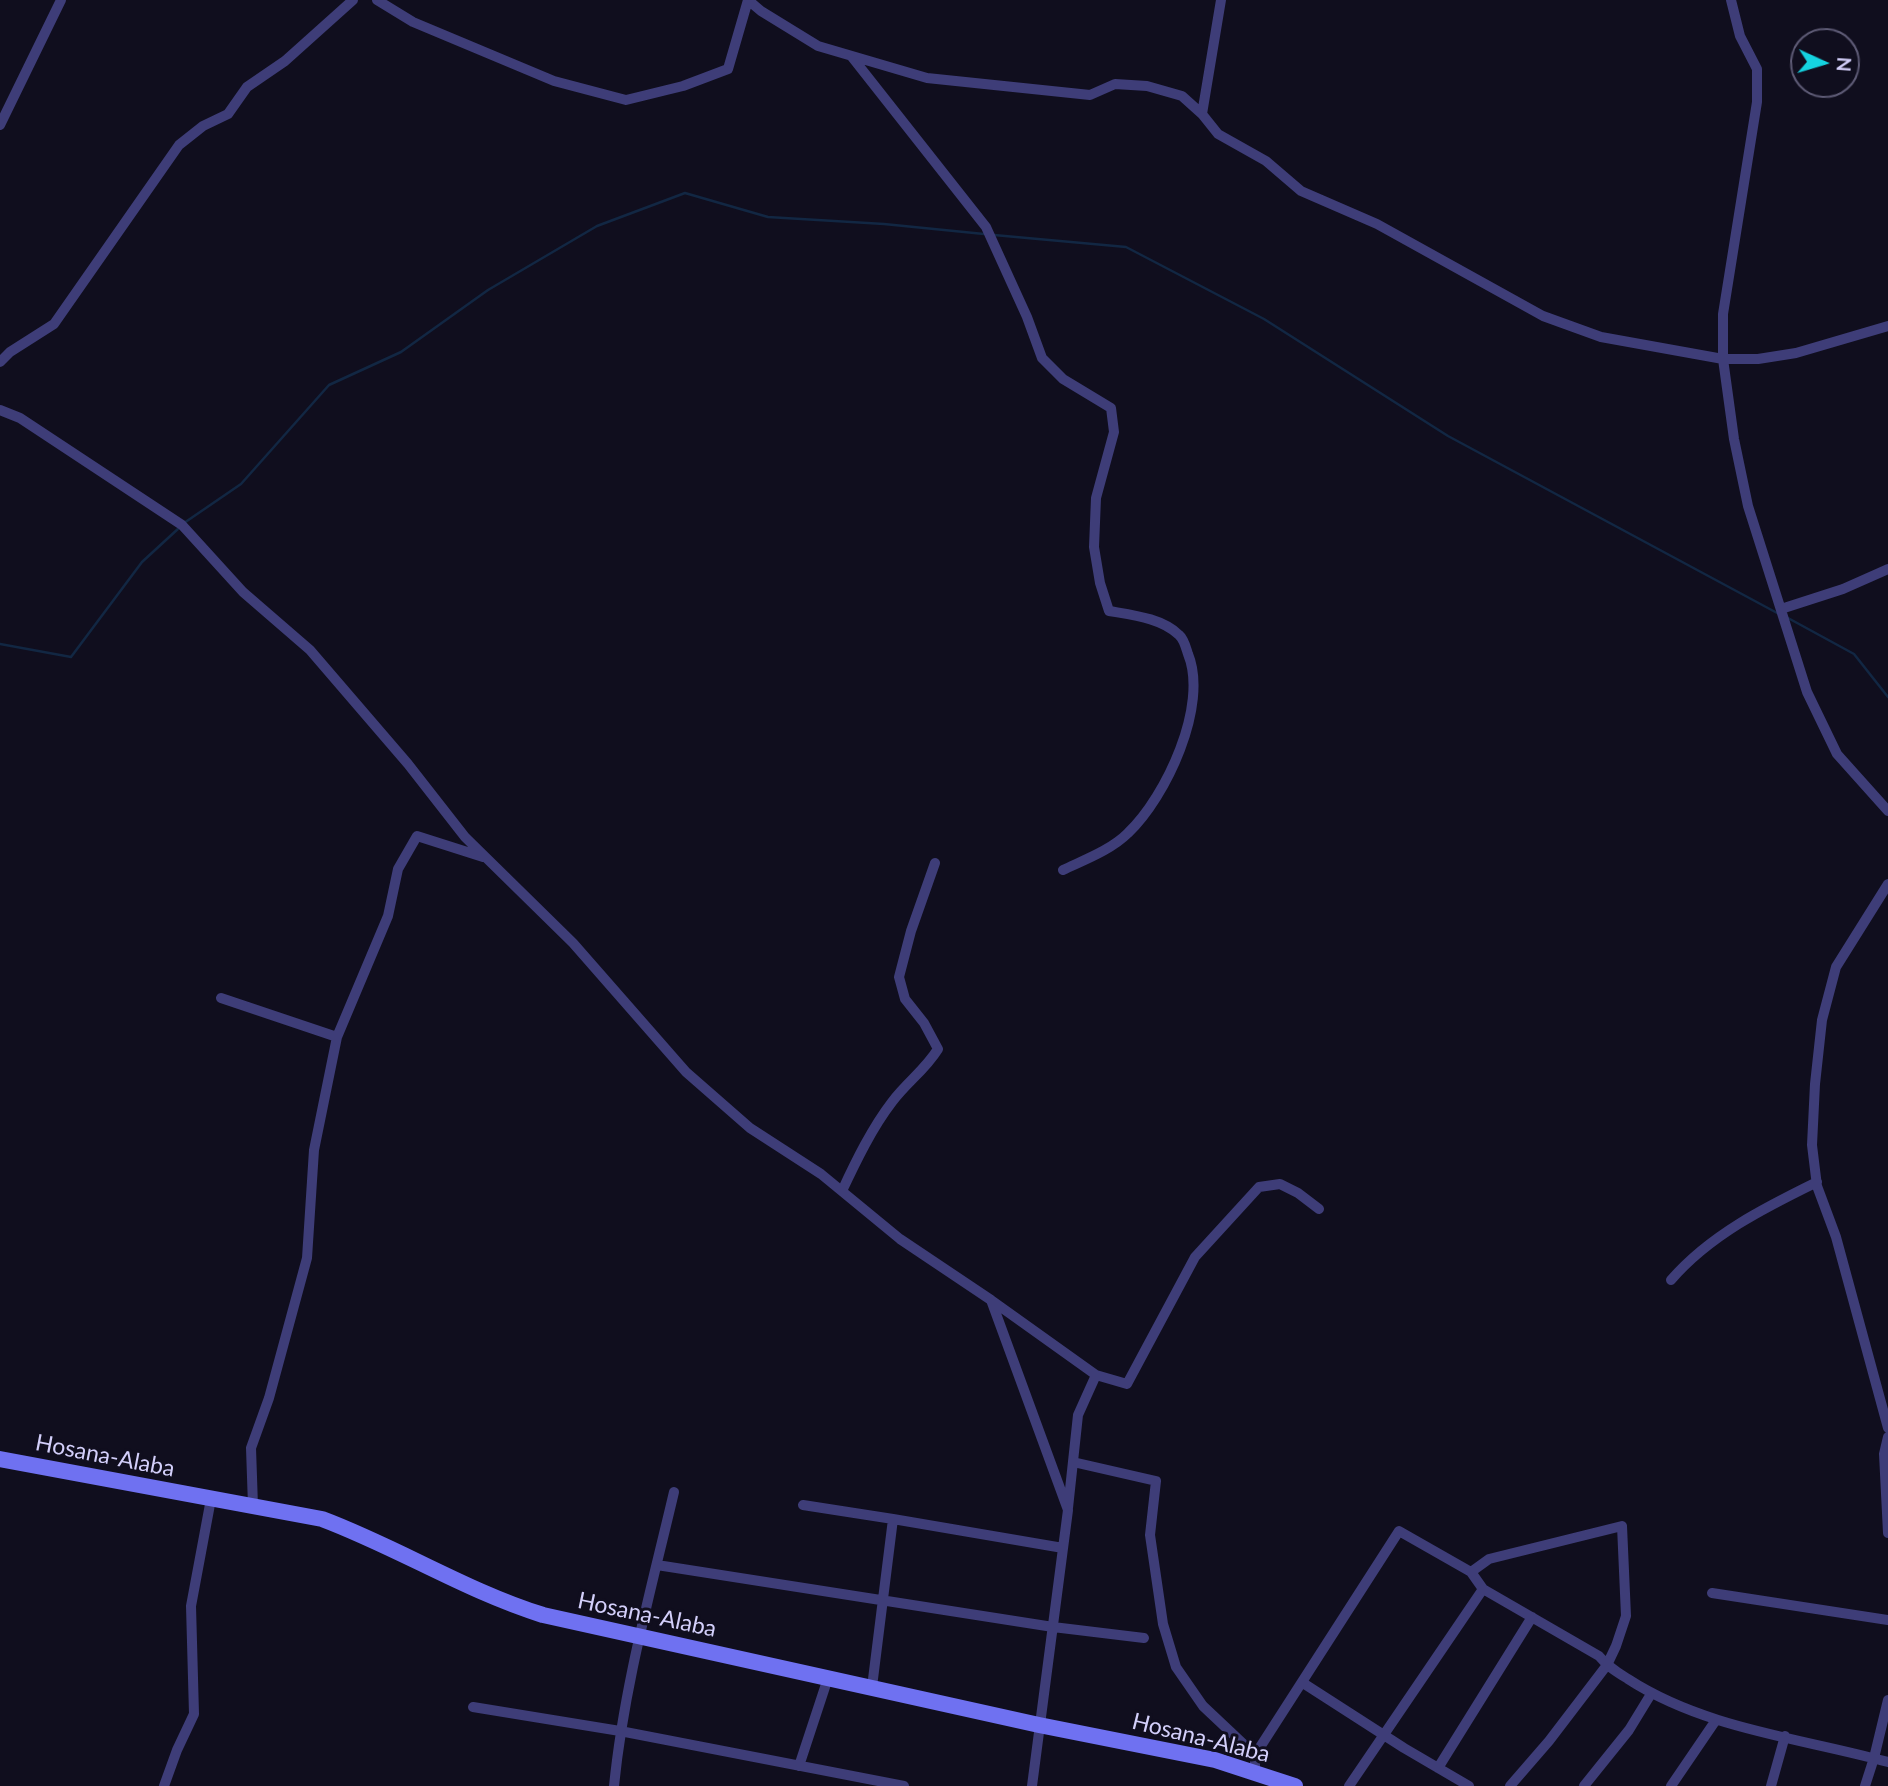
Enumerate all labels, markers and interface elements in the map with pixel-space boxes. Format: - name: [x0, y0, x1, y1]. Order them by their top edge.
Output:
- north arrow: [1790, 28, 1860, 98]
- text: N: [1832, 56, 1856, 72]
- street label: Hosana-Alaba: [33, 1429, 177, 1483]
- street label: Hosana-Alaba: [575, 1587, 719, 1643]
- street label: Hosana-Alaba: [1129, 1708, 1273, 1768]

